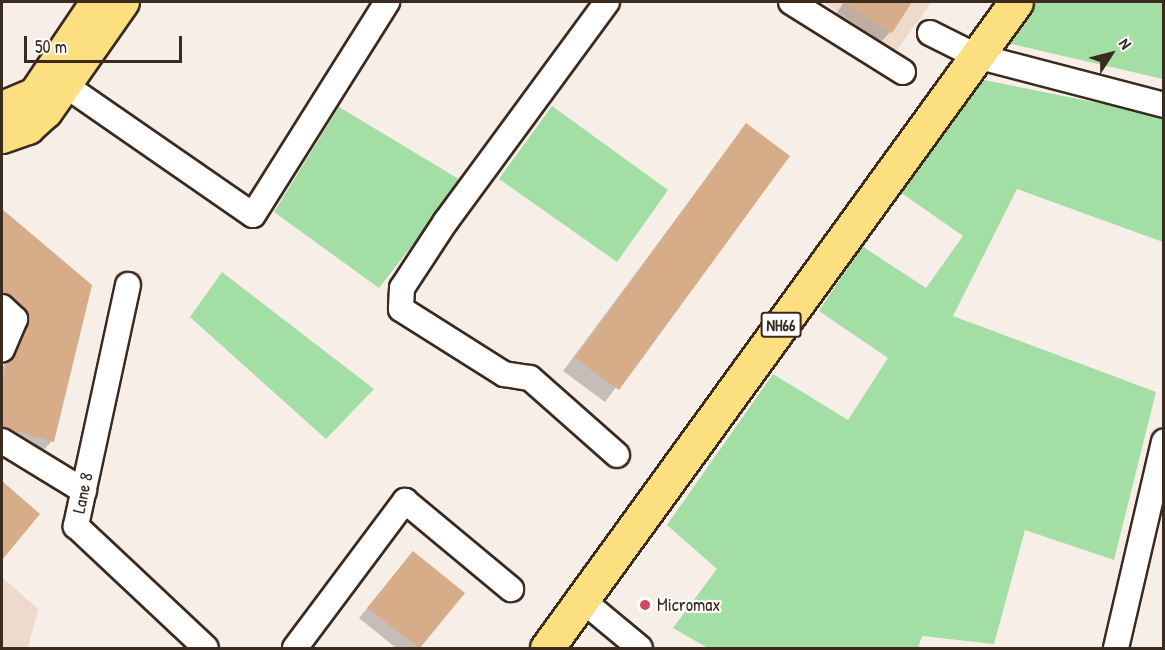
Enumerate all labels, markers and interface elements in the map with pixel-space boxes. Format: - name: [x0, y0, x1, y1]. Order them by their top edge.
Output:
- scale bar: [27, 24, 184, 62]
- north arrow: [1081, 24, 1141, 84]
- text: 50 m: [35, 34, 67, 59]
- text: N: [1114, 34, 1137, 53]
- road number: NH66: [760, 312, 802, 338]
- street label: Lane 8: [68, 471, 98, 515]
- place label: Micromax: [657, 594, 720, 616]
- marker: Micromax: [638, 598, 652, 612]

